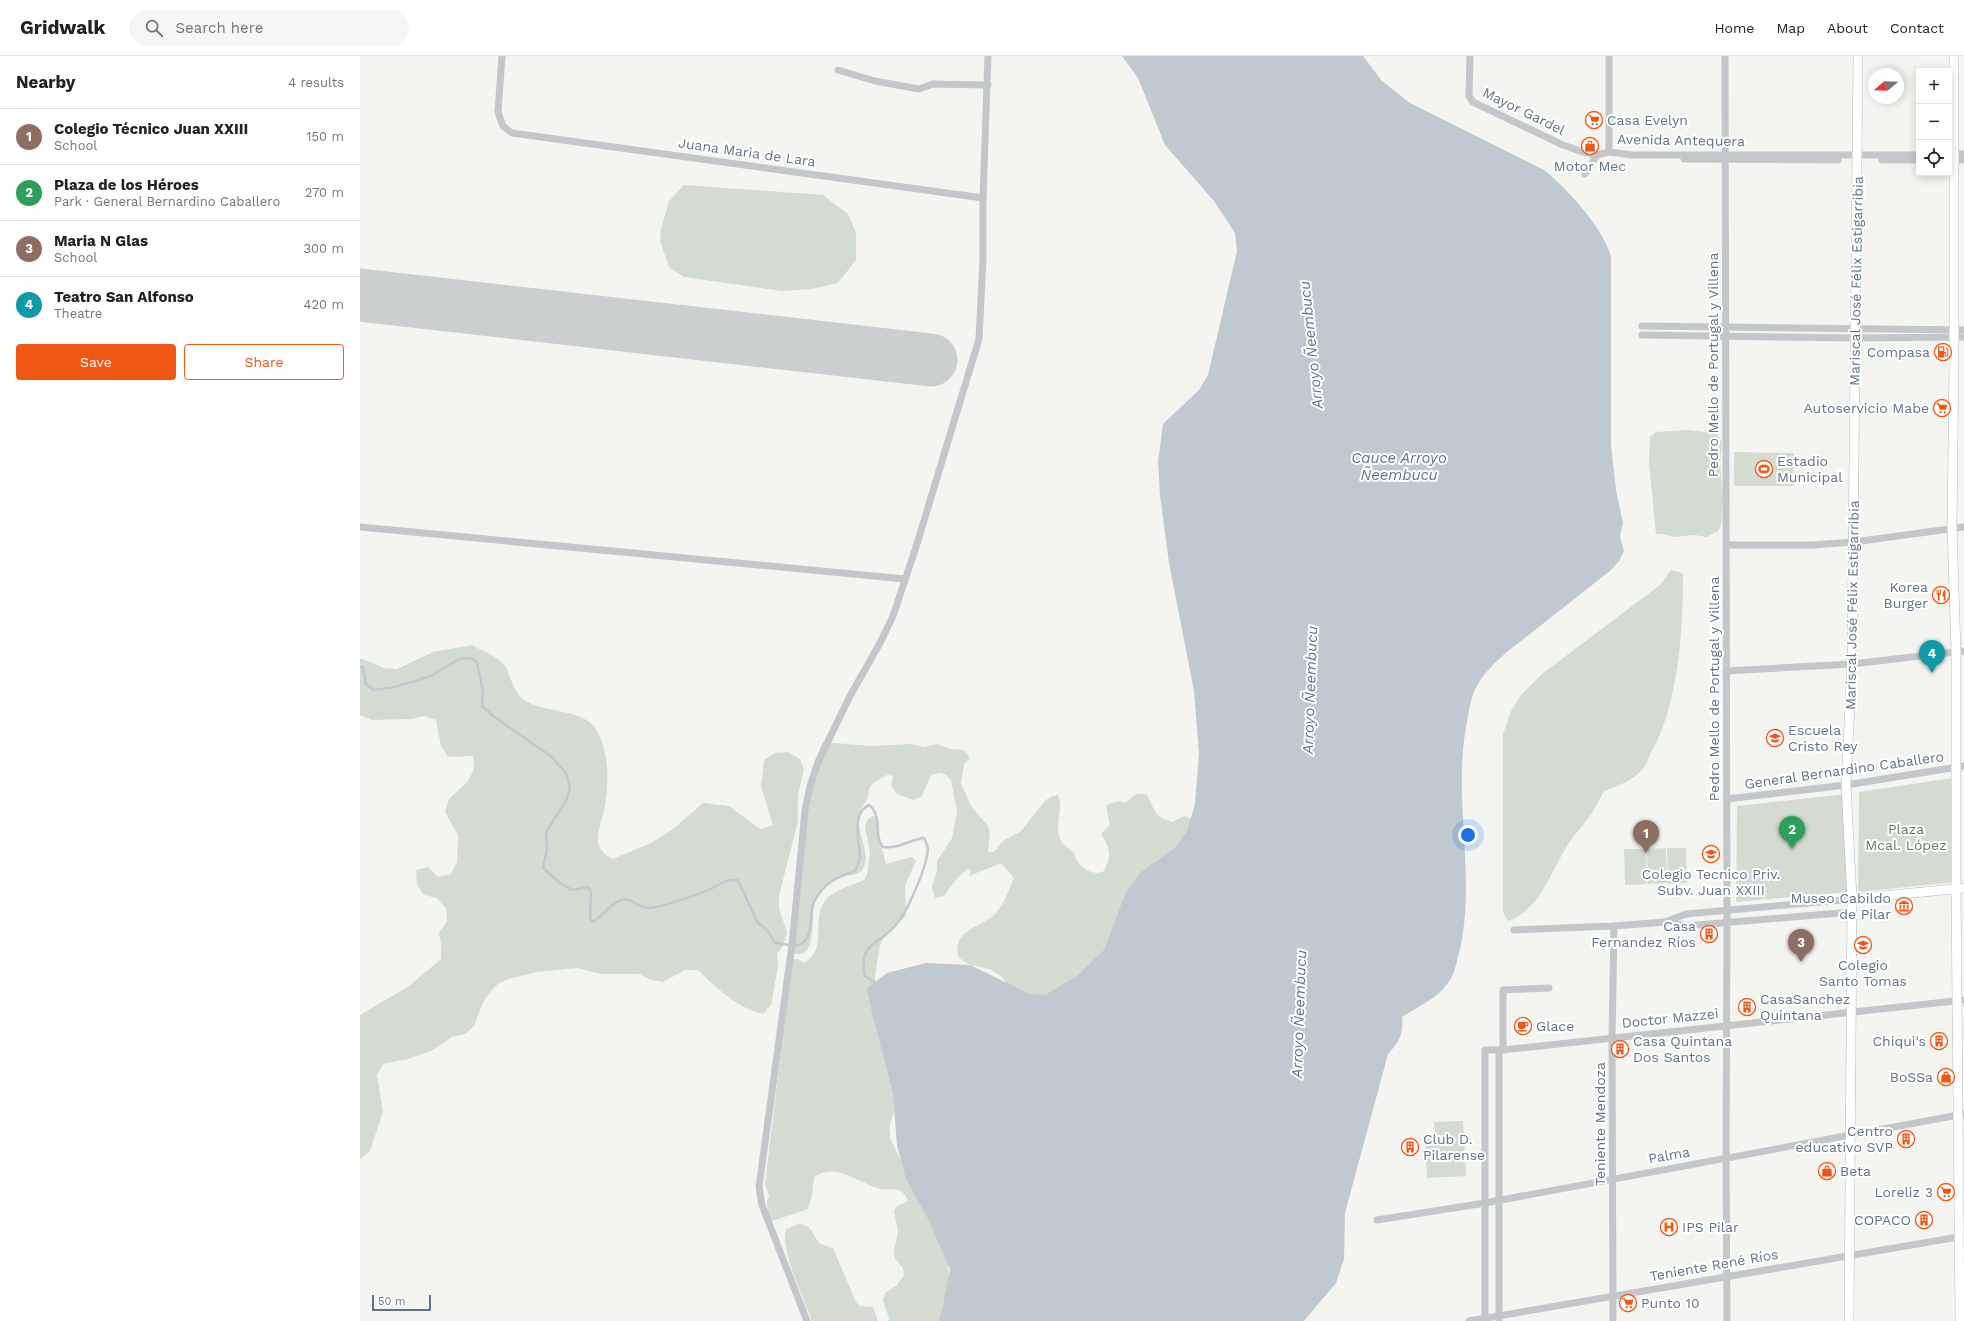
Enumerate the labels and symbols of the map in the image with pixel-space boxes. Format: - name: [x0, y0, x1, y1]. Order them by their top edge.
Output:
- north arrow: [1868, 68, 1904, 104]
- street label: Mayor Gardel: [1480, 84, 1569, 138]
- supermarket icon: Casa Evelyn: [1584, 110, 1604, 130]
- place label: Casa Evelyn: [1607, 112, 1688, 128]
- street label: Avenida Antequera: [1617, 131, 1745, 149]
- street label: Juana Marìa de Lara: [677, 134, 817, 170]
- shop icon: Motor Mec: [1580, 136, 1600, 156]
- place label: Motor Mec: [1554, 158, 1626, 174]
- street label: Mariscal José Félix Estigarribia: [1846, 176, 1866, 386]
- street label: Pedro Mello de Portugal y Villena: [1705, 253, 1721, 477]
- water label: Arroyo Ñeembucu: [1295, 280, 1327, 411]
- fuel station icon: Compasa: [1933, 342, 1953, 362]
- place label: Compasa: [1867, 344, 1930, 360]
- supermarket icon: Autoservicio Mabe: [1932, 398, 1952, 418]
- place label: Autoservicio Mabe: [1803, 400, 1929, 416]
- water label: Cauce Arroyo Ñeembucu: [1351, 449, 1447, 484]
- place label: Estadio Municipal: [1777, 453, 1843, 485]
- sports icon: Estadio Municipal: [1754, 459, 1774, 479]
- street label: Mariscal José Félix Estigarribia: [1842, 500, 1862, 710]
- street label: Pedro Mello de Portugal y Villena: [1706, 577, 1722, 801]
- place label: Korea Burger: [1884, 579, 1928, 611]
- restaurant icon: Korea Burger: [1931, 585, 1951, 605]
- water label: Arroyo Ñeembucu: [1299, 626, 1321, 755]
- pin: 4: [1919, 640, 1945, 673]
- place label: Escuela Cristo Rey: [1788, 722, 1858, 754]
- school or university icon: Escuela Cristo Rey: [1765, 728, 1785, 748]
- street label: General Bernardino Caballero: [1743, 748, 1945, 792]
- pin: 2: [1779, 816, 1805, 849]
- pin: 1: [1633, 820, 1659, 853]
- park label: Plaza Mcal. López: [1865, 821, 1947, 853]
- your location: [1458, 825, 1478, 845]
- school or university icon: Colegio Tecnico Priv. Subv. Juan XXIII: [1701, 844, 1721, 864]
- place label: Colegio Tecnico Priv. Subv. Juan XXIII: [1642, 866, 1780, 898]
- place label: Museo Cabildo de Pilar: [1790, 890, 1891, 922]
- museum icon: Museo Cabildo de Pilar: [1894, 896, 1914, 916]
- place label: Casa Fernandez Ríos: [1591, 918, 1696, 950]
- building icon: Casa Fernandez Ríos: [1699, 924, 1719, 944]
- pin: 3: [1788, 929, 1814, 962]
- school or university icon: Colegio Santo Tomas: [1853, 935, 1873, 955]
- water label: Arroyo Ñeembucu: [1288, 950, 1310, 1079]
- place label: Colegio Santo Tomas: [1819, 957, 1907, 989]
- place label: CasaSanchez Quintana: [1760, 991, 1850, 1023]
- building icon: CasaSanchez Quintana: [1737, 997, 1757, 1017]
- street label: Doctor Mazzei: [1621, 1005, 1719, 1031]
- cafe icon: Glace: [1513, 1016, 1533, 1036]
- place label: Glace: [1536, 1018, 1574, 1034]
- building icon: Chiqui's: [1929, 1031, 1949, 1051]
- place label: Casa Quintana Dos Santos: [1633, 1033, 1732, 1065]
- place label: Chiqui's: [1872, 1033, 1926, 1049]
- building icon: Casa Quintana Dos Santos: [1610, 1039, 1630, 1059]
- street label: Teniente Mendoza: [1592, 1062, 1608, 1186]
- shop icon: BoSSa: [1936, 1067, 1956, 1087]
- place label: BoSSa: [1890, 1069, 1933, 1085]
- place label: Centro educativo SVP: [1796, 1123, 1893, 1155]
- building icon: Centro educativo SVP: [1896, 1129, 1916, 1149]
- place label: Club D. Pilarense: [1423, 1131, 1485, 1163]
- building icon: Club D. Pilarense: [1400, 1137, 1420, 1157]
- street label: Palma: [1647, 1143, 1691, 1167]
- shop icon: Beta: [1817, 1161, 1837, 1181]
- place label: Beta: [1840, 1163, 1871, 1179]
- supermarket icon: Loreliz 3: [1936, 1182, 1956, 1202]
- place label: Loreliz 3: [1874, 1184, 1933, 1200]
- building icon: COPACO: [1914, 1210, 1934, 1230]
- place label: COPACO: [1854, 1212, 1911, 1228]
- hospital icon: IPS Pilar: [1659, 1217, 1679, 1237]
- place label: IPS Pilar: [1682, 1219, 1739, 1235]
- street label: Teniente René Ríos: [1649, 1246, 1779, 1284]
- scale bar: [372, 1293, 431, 1312]
- supermarket icon: Punto 10: [1618, 1293, 1638, 1313]
- place label: Punto 10: [1641, 1295, 1700, 1311]

